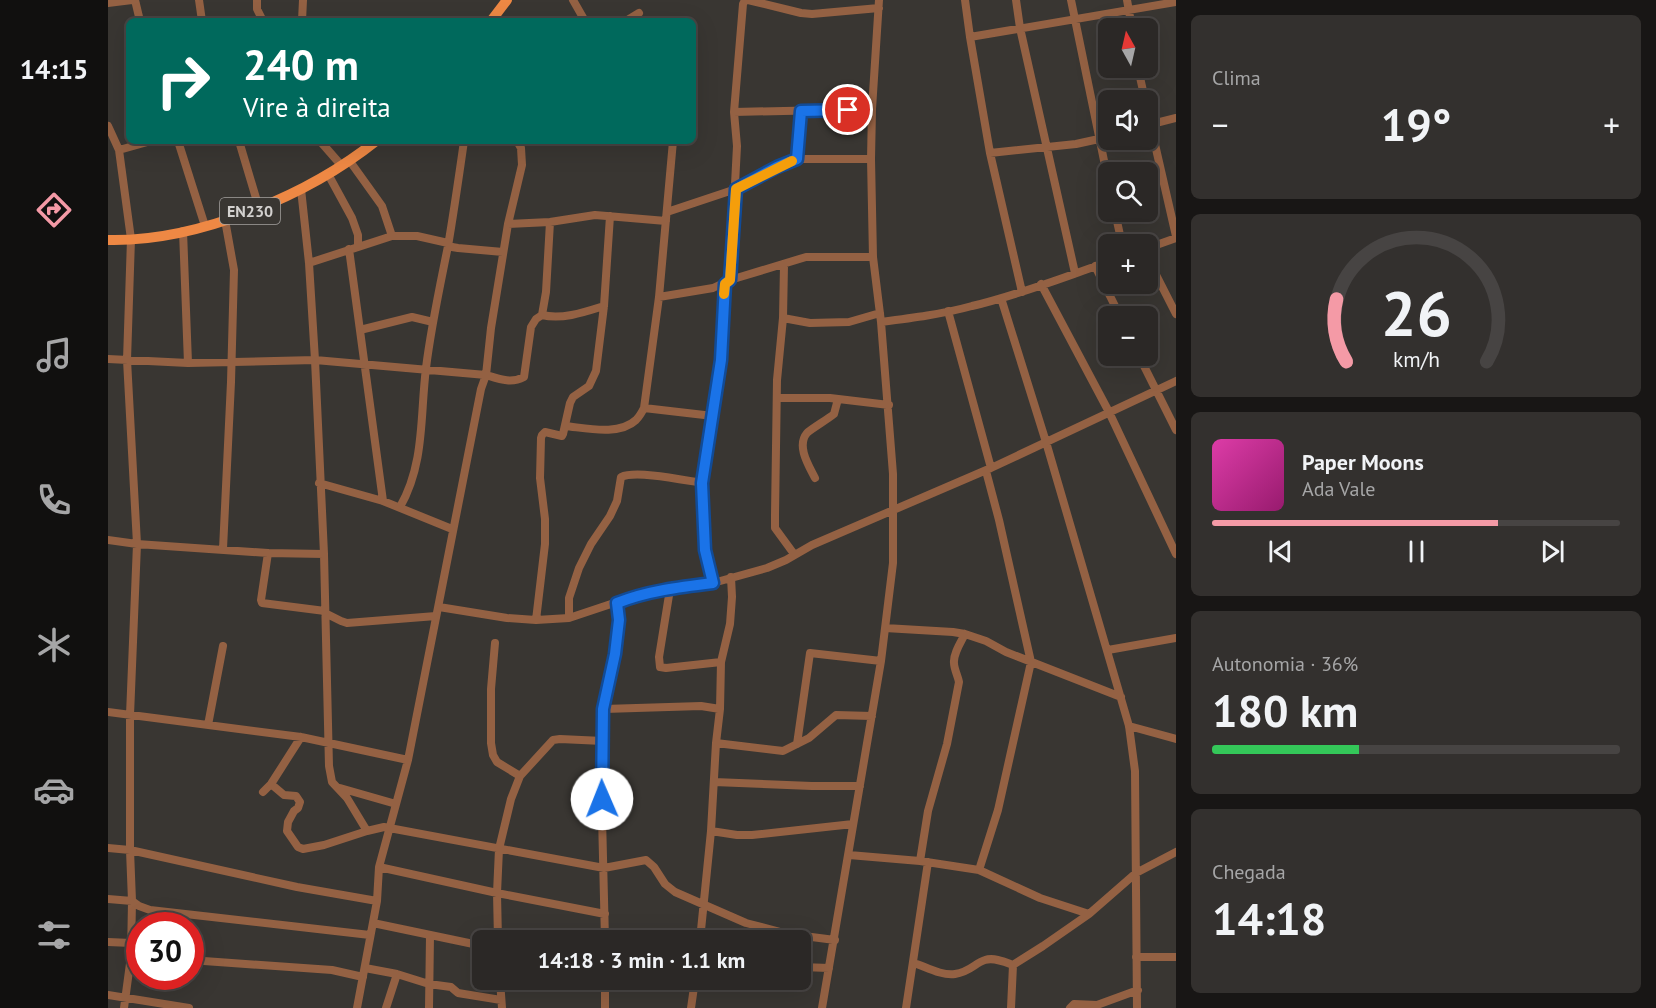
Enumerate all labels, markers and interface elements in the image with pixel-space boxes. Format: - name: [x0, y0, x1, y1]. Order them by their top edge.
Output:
- north arrow: [1098, 18, 1158, 78]
- map controls: [1098, 18, 1158, 366]
- text: 240 m: [243, 37, 359, 92]
- icon: right: [144, 42, 222, 120]
- text: 14:15: [20, 52, 88, 86]
- text: Clima: [1212, 65, 1261, 91]
- pin: [822, 84, 873, 135]
- text: Vire à direita: [243, 90, 391, 124]
- button: sound: [1098, 90, 1158, 150]
- icon: arrive: [831, 93, 864, 126]
- text: 19°: [1381, 95, 1451, 153]
- text: −: [1212, 103, 1229, 146]
- text: +: [1603, 103, 1620, 146]
- button: search: [1098, 162, 1158, 222]
- icon: directions: [33, 189, 75, 231]
- road number: EN230: [220, 198, 280, 224]
- button: +: [1098, 234, 1158, 294]
- text: 26: [1381, 273, 1451, 354]
- button: −: [1098, 306, 1158, 366]
- icon: music: [33, 334, 75, 376]
- text: km/h: [1392, 346, 1439, 374]
- text: Paper Moons: [1302, 448, 1424, 476]
- text: Ada Vale: [1302, 476, 1375, 502]
- icon: phone: [33, 479, 75, 521]
- icon: previous: [1264, 535, 1297, 568]
- icon: pause: [1400, 535, 1433, 568]
- icon: next: [1536, 535, 1569, 568]
- icon: climate: [33, 624, 75, 666]
- text: Autonomia · 36%: [1212, 651, 1358, 677]
- text: 180 km: [1212, 681, 1358, 739]
- position arrow: [570, 767, 634, 831]
- icon: car: [33, 769, 75, 811]
- text: Chegada: [1212, 859, 1286, 885]
- text: 14:18: [1212, 889, 1326, 947]
- speed limit sign: 30: [126, 912, 204, 990]
- icon: filters: [33, 914, 75, 956]
- text: 14:18 · 3 min · 1.1 km: [538, 946, 745, 974]

